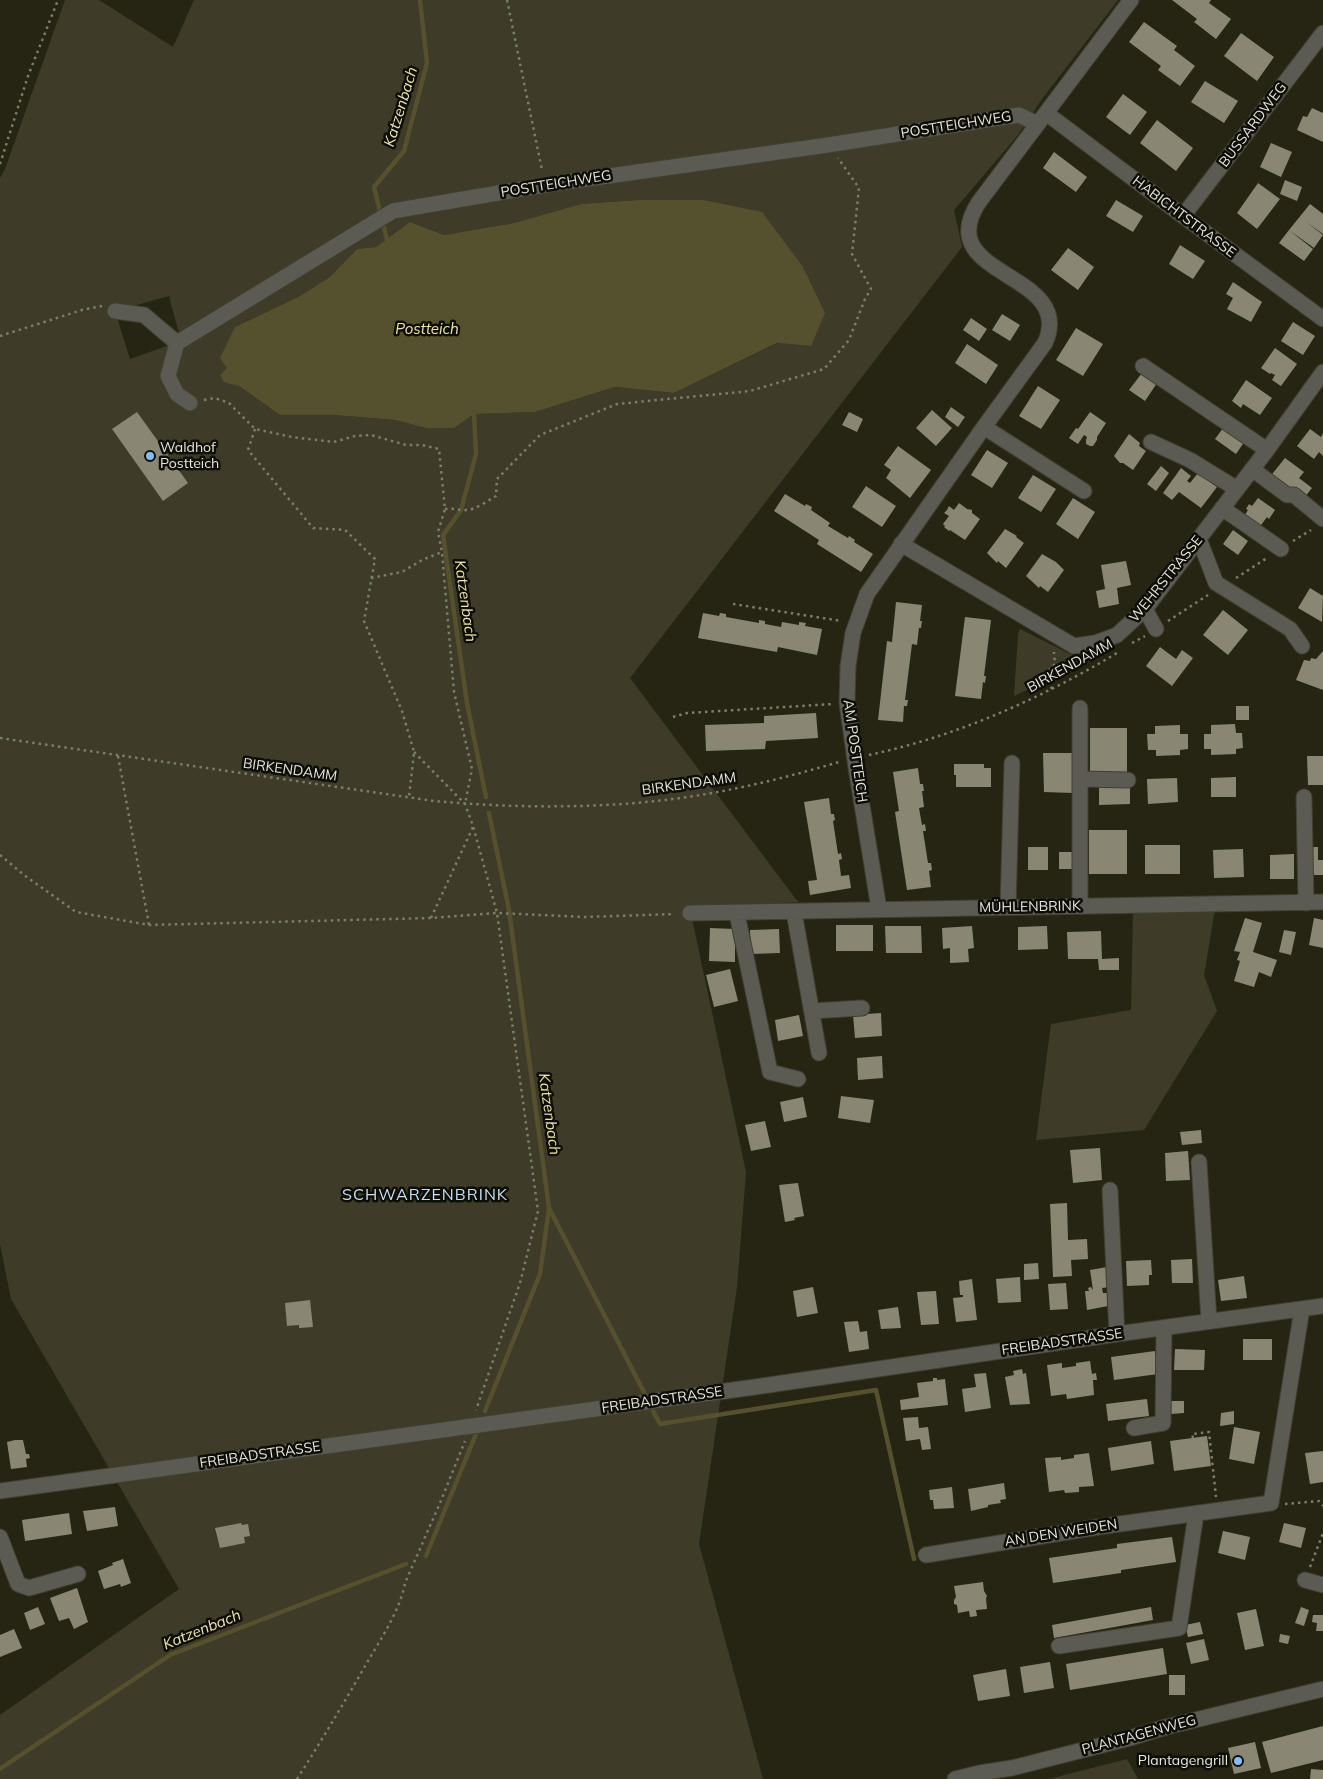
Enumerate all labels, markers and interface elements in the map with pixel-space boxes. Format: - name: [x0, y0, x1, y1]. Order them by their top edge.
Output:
- water label: Katzenbach: [380, 65, 422, 149]
- street label: BUSSARDWEG: [1216, 79, 1290, 171]
- street label: POSTTEICHWEG: [900, 108, 1012, 142]
- street label: POSTTEICHWEG: [500, 167, 612, 201]
- street label: HABICHTSTRASSE: [1129, 173, 1239, 261]
- water label: Postteich: [395, 320, 459, 338]
- place label: Waldhof Postteich: [160, 440, 219, 472]
- marker: Waldhof Postteich: [144, 450, 156, 462]
- street label: WEHRSTRASSE: [1126, 532, 1206, 626]
- water label: Katzenbach: [450, 559, 480, 643]
- street label: BIRKENDAMM: [1024, 636, 1116, 696]
- street label: AM POSTTEICH: [839, 699, 871, 803]
- street label: BIRKENDAMM: [242, 755, 338, 785]
- street label: BIRKENDAMM: [641, 769, 737, 799]
- street label: MÜHLENBRINK: [979, 898, 1081, 916]
- water label: Katzenbach: [534, 1072, 564, 1156]
- district label: SCHWARZENBRINK: [340, 1185, 510, 1205]
- street label: FREIBADSTRASSE: [1000, 1325, 1124, 1359]
- street label: FREIBADSTRASSE: [600, 1383, 724, 1417]
- street label: FREIBADSTRASSE: [198, 1438, 322, 1472]
- street label: AN DEN WEIDEN: [1003, 1516, 1119, 1550]
- water label: Katzenbach: [160, 1606, 244, 1654]
- street label: PLANTAGENWEG: [1080, 1712, 1198, 1758]
- place label: Plantagengrill: [1138, 1753, 1228, 1769]
- marker: Plantagengrill: [1232, 1755, 1244, 1767]

